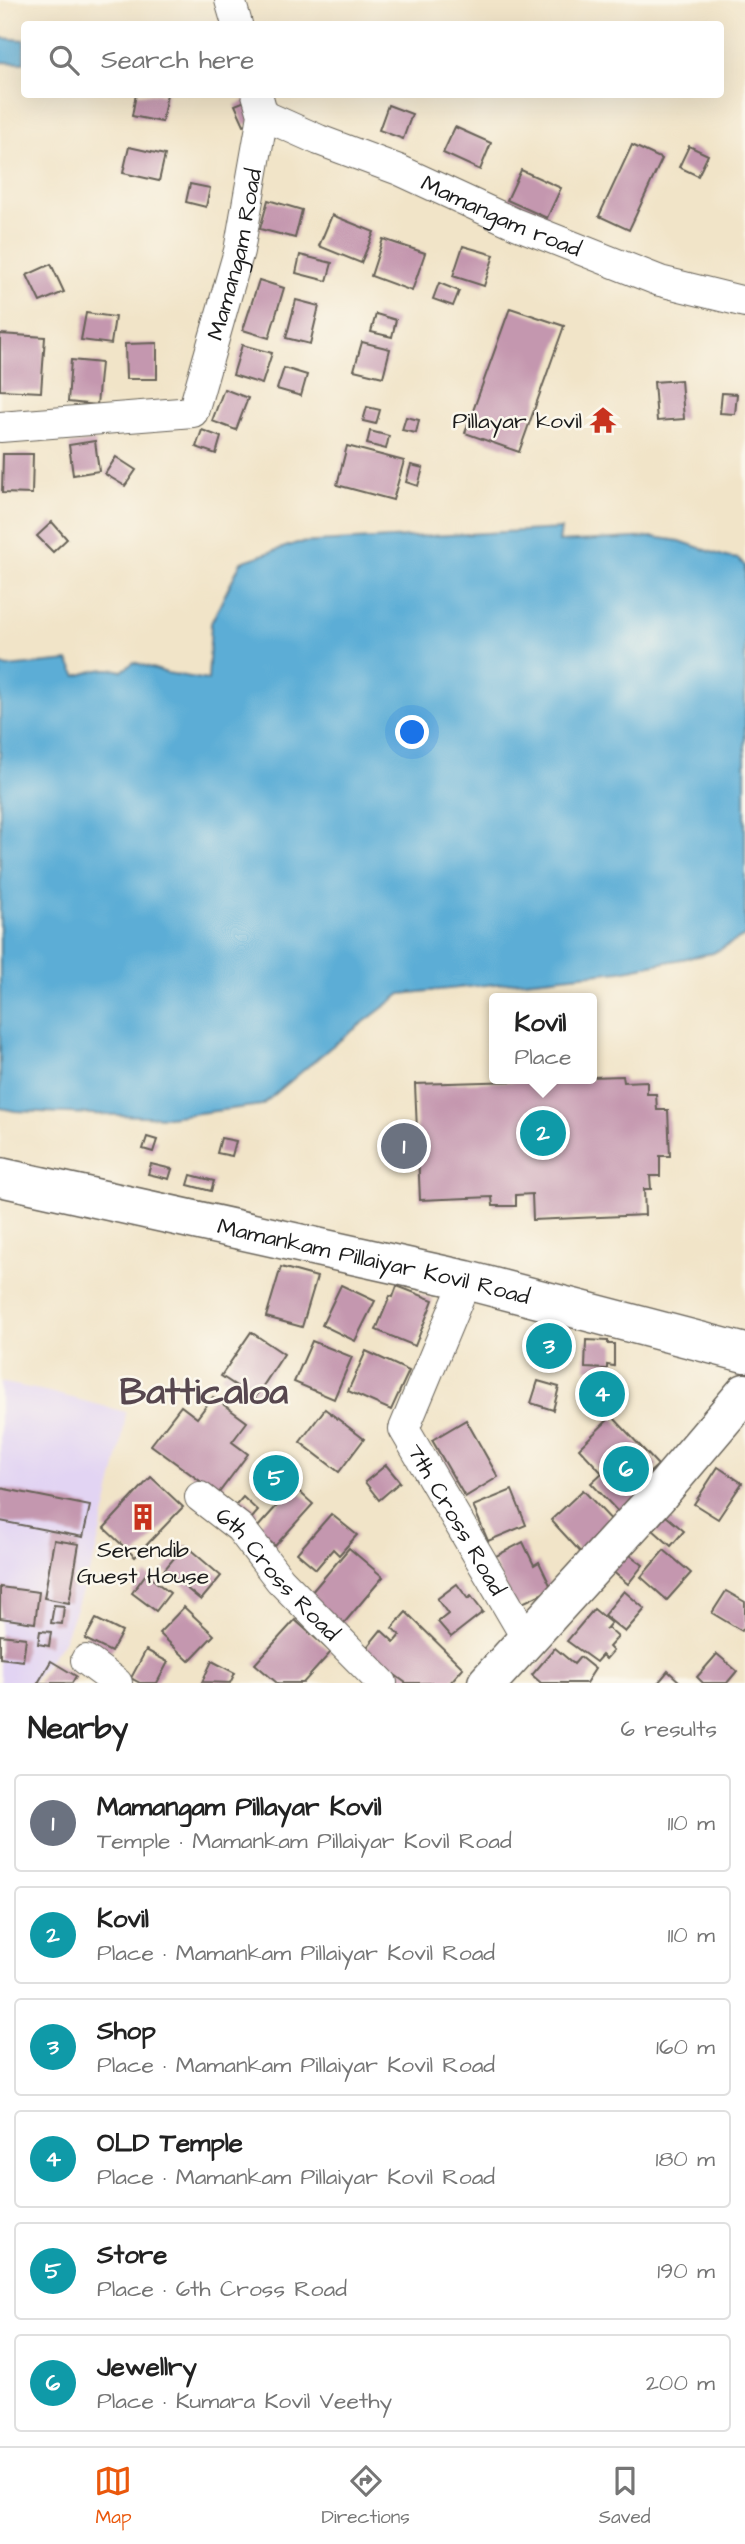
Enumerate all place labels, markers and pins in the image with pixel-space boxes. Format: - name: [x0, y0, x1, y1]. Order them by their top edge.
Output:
- place label: Pillayar kovil: [453, 405, 582, 438]
- temple icon: Pillayar kovil: [588, 405, 618, 435]
- pin: 2: [520, 1107, 566, 1159]
- pin: 1: [381, 1120, 427, 1172]
- pin: 3: [526, 1320, 572, 1372]
- pin: 4: [579, 1368, 625, 1420]
- pin: 6: [603, 1443, 649, 1495]
- pin: 5: [253, 1452, 299, 1504]
- building icon: Serendib Guest House: [128, 1502, 158, 1532]
- place label: Serendib Guest House: [77, 1534, 209, 1592]

